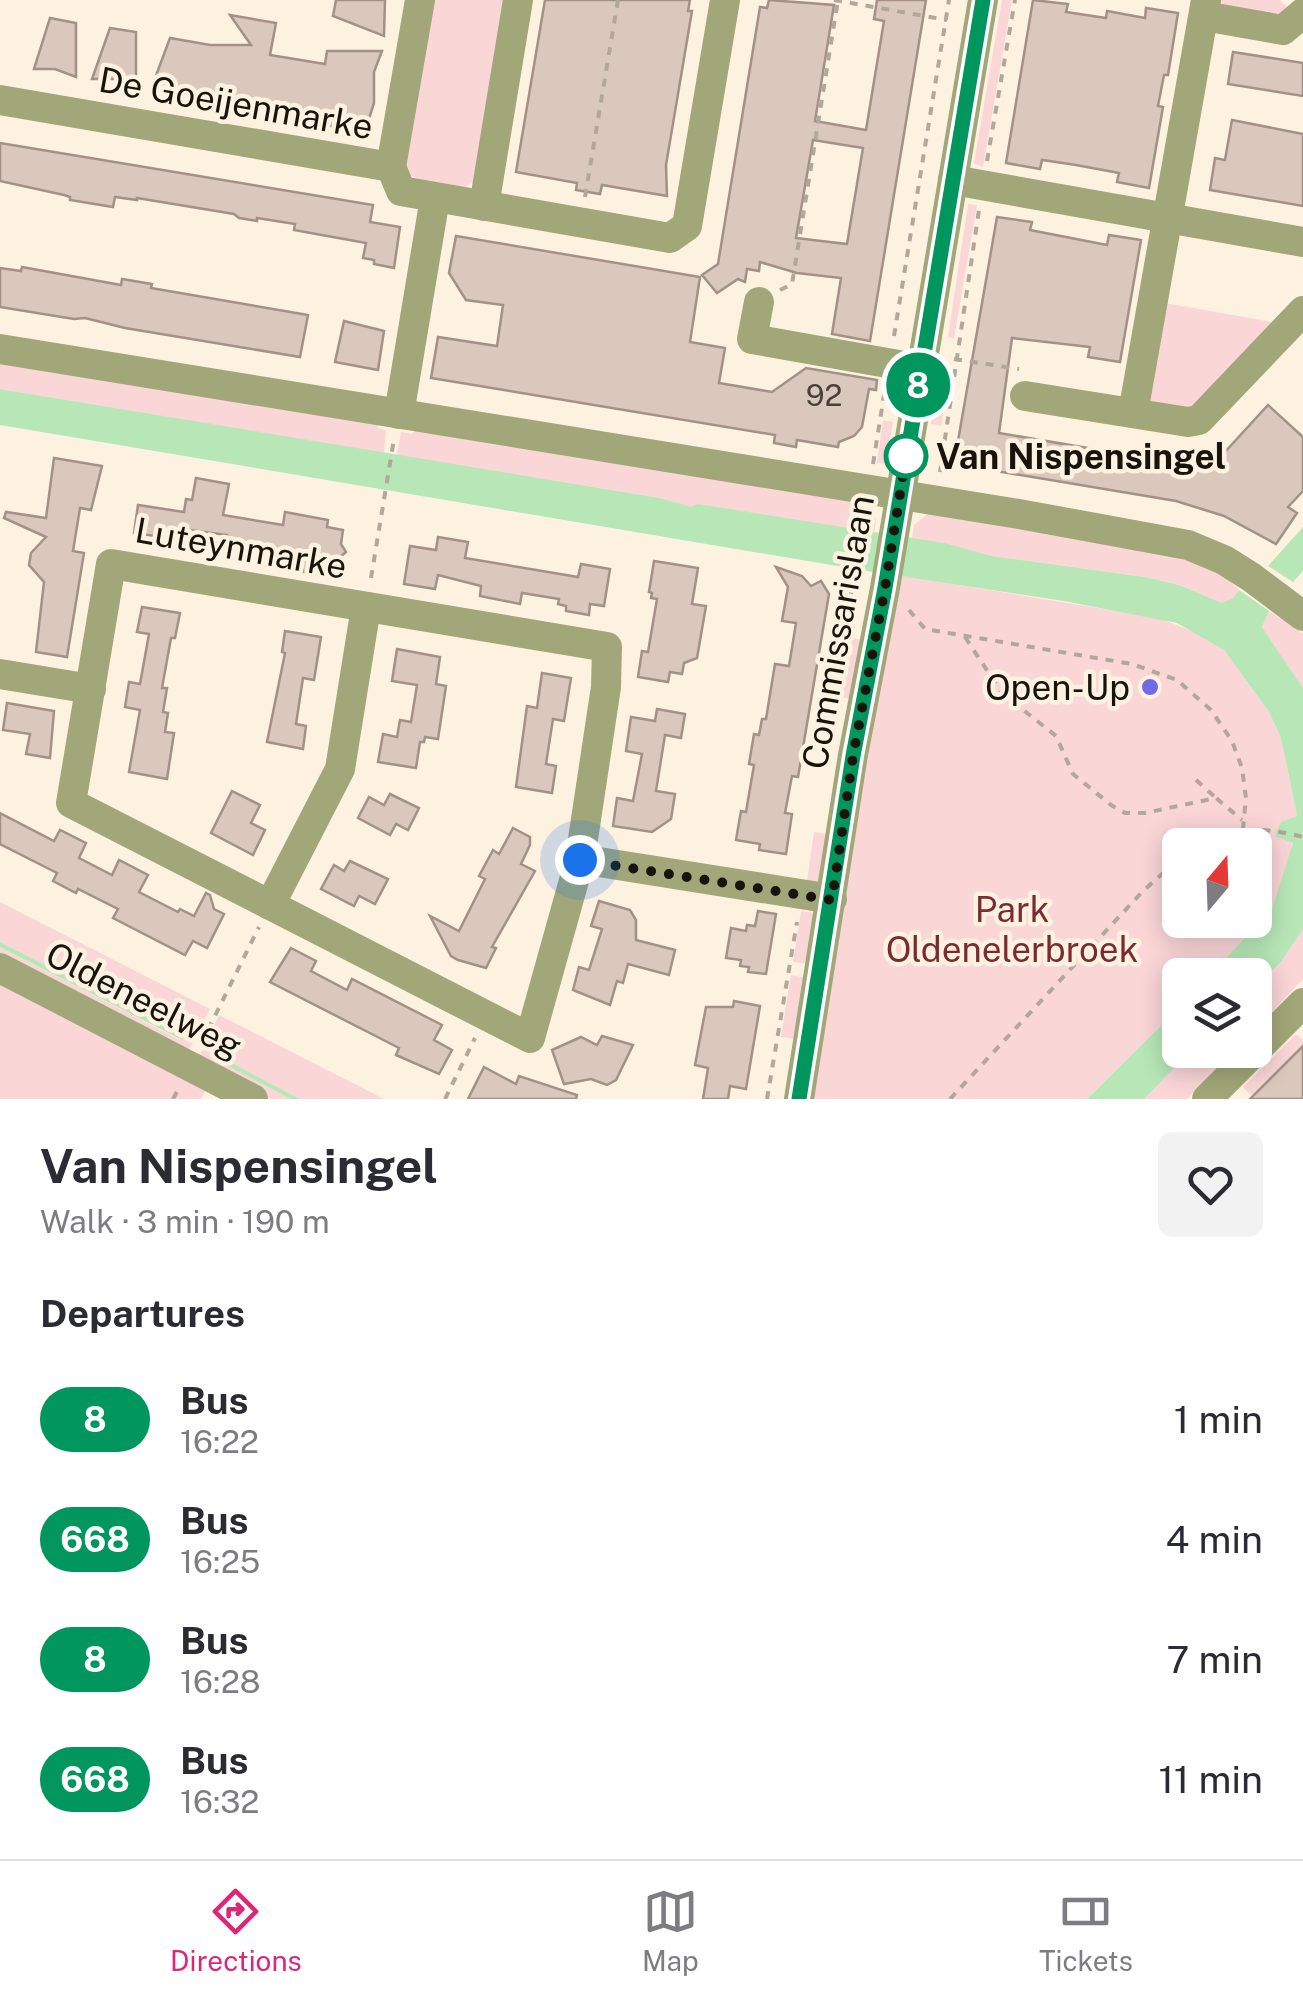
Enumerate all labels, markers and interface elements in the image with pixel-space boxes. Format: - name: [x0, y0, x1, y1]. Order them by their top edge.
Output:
- street label: De Goeijenmarke: [96, 59, 376, 147]
- line badge: 8: [886, 352, 950, 418]
- text: 8: [906, 365, 930, 406]
- house number: 92: [806, 377, 842, 413]
- marker: Van Nispensingel: [885, 435, 927, 477]
- place label: Van Nispensingel: [936, 436, 1226, 477]
- street label: Commissarislaan: [794, 492, 882, 772]
- street label: Luteynmarke: [132, 509, 350, 587]
- place label: Open-Up: [985, 667, 1130, 708]
- marker: Open-Up: [1139, 676, 1161, 698]
- north arrow: [1162, 828, 1272, 938]
- map controls: [1162, 828, 1272, 1068]
- your location: [555, 835, 605, 885]
- park label: Park Oldenelerbroek: [886, 889, 1138, 970]
- street label: Oldeneelweg: [39, 933, 249, 1067]
- button: layers: [1162, 958, 1272, 1068]
- button: heart: [1158, 1132, 1263, 1237]
- text: Van Nispensingel: [40, 1137, 438, 1194]
- text: Walk · 3 min · 190 m: [40, 1203, 330, 1240]
- text: Departures: [40, 1291, 245, 1336]
- text: Bus: [180, 1378, 249, 1423]
- text: 1 min: [1174, 1397, 1263, 1442]
- text: 8: [83, 1399, 107, 1440]
- text: 16:22: [180, 1423, 259, 1460]
- text: Bus: [180, 1498, 249, 1543]
- text: 4 min: [1165, 1517, 1263, 1562]
- text: 668: [60, 1519, 130, 1560]
- text: 16:25: [180, 1543, 260, 1580]
- text: Bus: [180, 1618, 249, 1663]
- text: 7 min: [1166, 1637, 1263, 1682]
- text: 8: [83, 1639, 107, 1680]
- text: 16:28: [180, 1663, 261, 1700]
- text: Bus: [180, 1738, 249, 1783]
- text: 11 min: [1158, 1757, 1263, 1802]
- text: 668: [60, 1759, 130, 1800]
- text: 16:32: [180, 1783, 259, 1820]
- tab: Directions: [170, 1884, 302, 1977]
- tab: Map: [642, 1884, 699, 1977]
- tab: Tickets: [1039, 1884, 1133, 1977]

